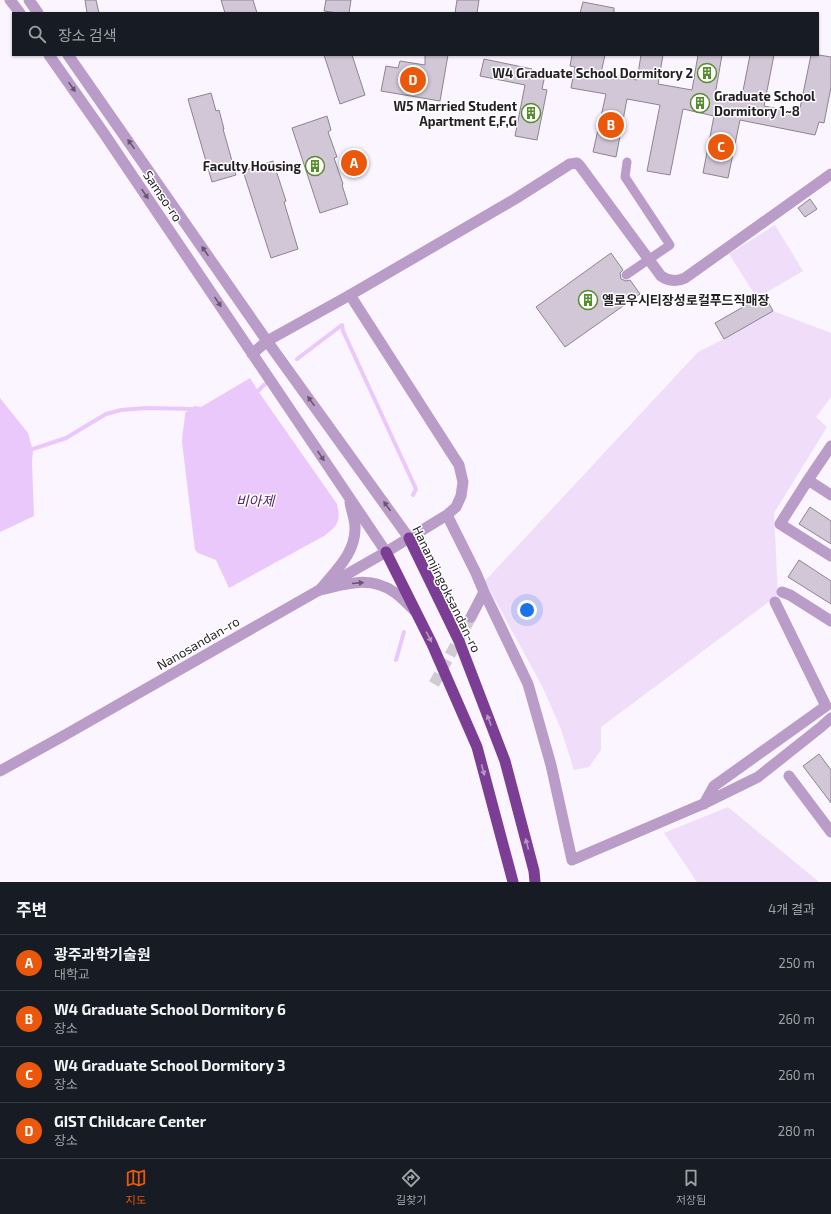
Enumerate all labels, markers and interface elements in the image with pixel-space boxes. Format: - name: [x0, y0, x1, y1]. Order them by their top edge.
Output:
- search box: [12, 12, 819, 56]
- icon: search: [26, 23, 48, 45]
- text: 장소 검색: [58, 26, 117, 44]
- building icon: W4 Graduate School Dormitory 2: [696, 62, 718, 84]
- pin: D: [400, 65, 426, 95]
- place label: W4 Graduate School Dormitory 2: [492, 65, 693, 81]
- one-way arrow: [67, 82, 75, 92]
- place label: Graduate School Dormitory 1~8: [714, 88, 816, 119]
- building icon: Graduate School Dormitory 1~8: [689, 92, 711, 114]
- place label: W5 Married Student Apartment E,F,G: [394, 98, 518, 129]
- building icon: W5 Married Student Apartment E,F,G: [520, 102, 542, 124]
- pin: B: [598, 110, 624, 140]
- pin: C: [708, 132, 734, 162]
- one-way arrow: [127, 139, 135, 150]
- pin: A: [341, 148, 367, 178]
- building icon: Faculty Housing: [304, 155, 326, 177]
- place label: Faculty Housing: [203, 158, 301, 174]
- street label: Samso-ro: [140, 167, 186, 225]
- one-way arrow: [141, 189, 149, 199]
- one-way arrow: [201, 246, 209, 256]
- building icon: 옐로우시티장성로컬푸드직매장: [577, 289, 599, 311]
- place label: 옐로우시티장성로컬푸드직매장: [602, 292, 769, 308]
- one-way arrow: [214, 296, 221, 308]
- one-way arrow: [307, 395, 315, 406]
- one-way arrow: [317, 450, 325, 461]
- water label: 비아제: [236, 492, 276, 509]
- one-way arrow: [383, 501, 391, 512]
- street label: Hanamjingoksandan-ro: [409, 523, 485, 655]
- one-way arrow: [352, 579, 364, 586]
- your location: [517, 600, 537, 620]
- street label: Nanosandan-ro: [154, 613, 242, 673]
- one-way arrow: [426, 631, 432, 643]
- one-way arrow: [486, 713, 492, 725]
- one-way arrow: [481, 764, 487, 776]
- one-way arrow: [524, 838, 530, 850]
- text: 주변: [16, 899, 47, 919]
- text: 4개 결과: [768, 901, 815, 917]
- text: 광주과학기술원: [54, 945, 151, 963]
- text: A: [25, 955, 33, 971]
- text: 250 m: [779, 955, 815, 971]
- text: 대학교: [54, 966, 90, 982]
- text: W4 Graduate School Dormitory 6: [54, 1000, 286, 1018]
- text: B: [25, 1011, 33, 1027]
- text: 260 m: [778, 1011, 815, 1027]
- text: 장소: [54, 1020, 78, 1036]
- text: W4 Graduate School Dormitory 3: [54, 1056, 285, 1074]
- text: C: [25, 1067, 33, 1083]
- text: 260 m: [778, 1067, 815, 1083]
- text: 장소: [54, 1076, 78, 1092]
- text: GIST Childcare Center: [54, 1112, 206, 1130]
- text: D: [25, 1123, 33, 1139]
- text: 280 m: [778, 1123, 815, 1139]
- text: 장소: [54, 1132, 78, 1148]
- tab: 지도: [125, 1167, 147, 1207]
- tab: 길찾기: [396, 1167, 426, 1207]
- tab: 저장됨: [676, 1167, 706, 1207]

